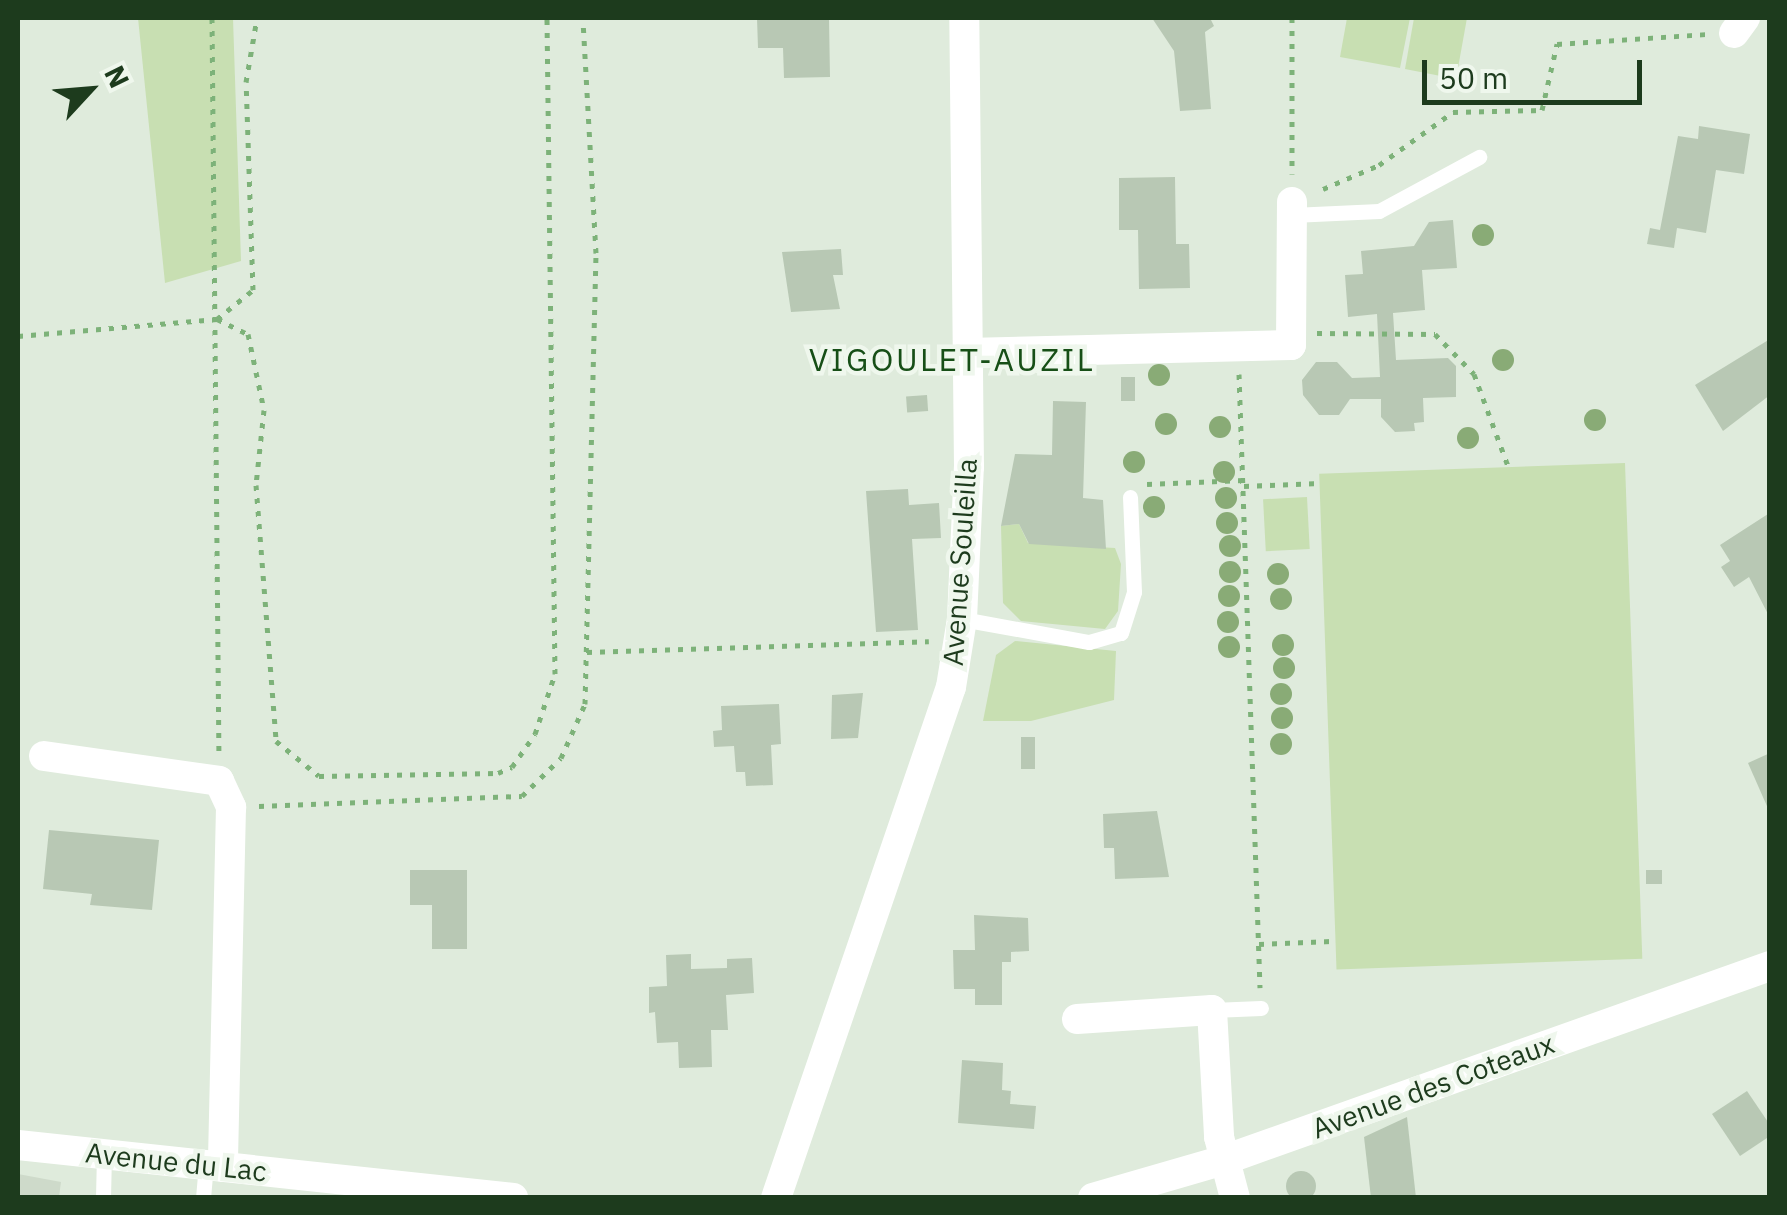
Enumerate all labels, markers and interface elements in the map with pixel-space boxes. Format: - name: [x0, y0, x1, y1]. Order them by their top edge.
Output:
- north arrow: [40, 40, 140, 140]
- scale bar: [1427, 40, 1647, 102]
- text: 50 m: [1439, 58, 1508, 97]
- text: N: [96, 59, 138, 94]
- district label: VIGOULET-AUZIL: [809, 340, 1095, 378]
- street label: Avenue Souleilla: [936, 457, 984, 667]
- street label: Avenue des Coteaux: [1307, 1027, 1559, 1145]
- street label: Avenue du Lac: [84, 1136, 268, 1188]

